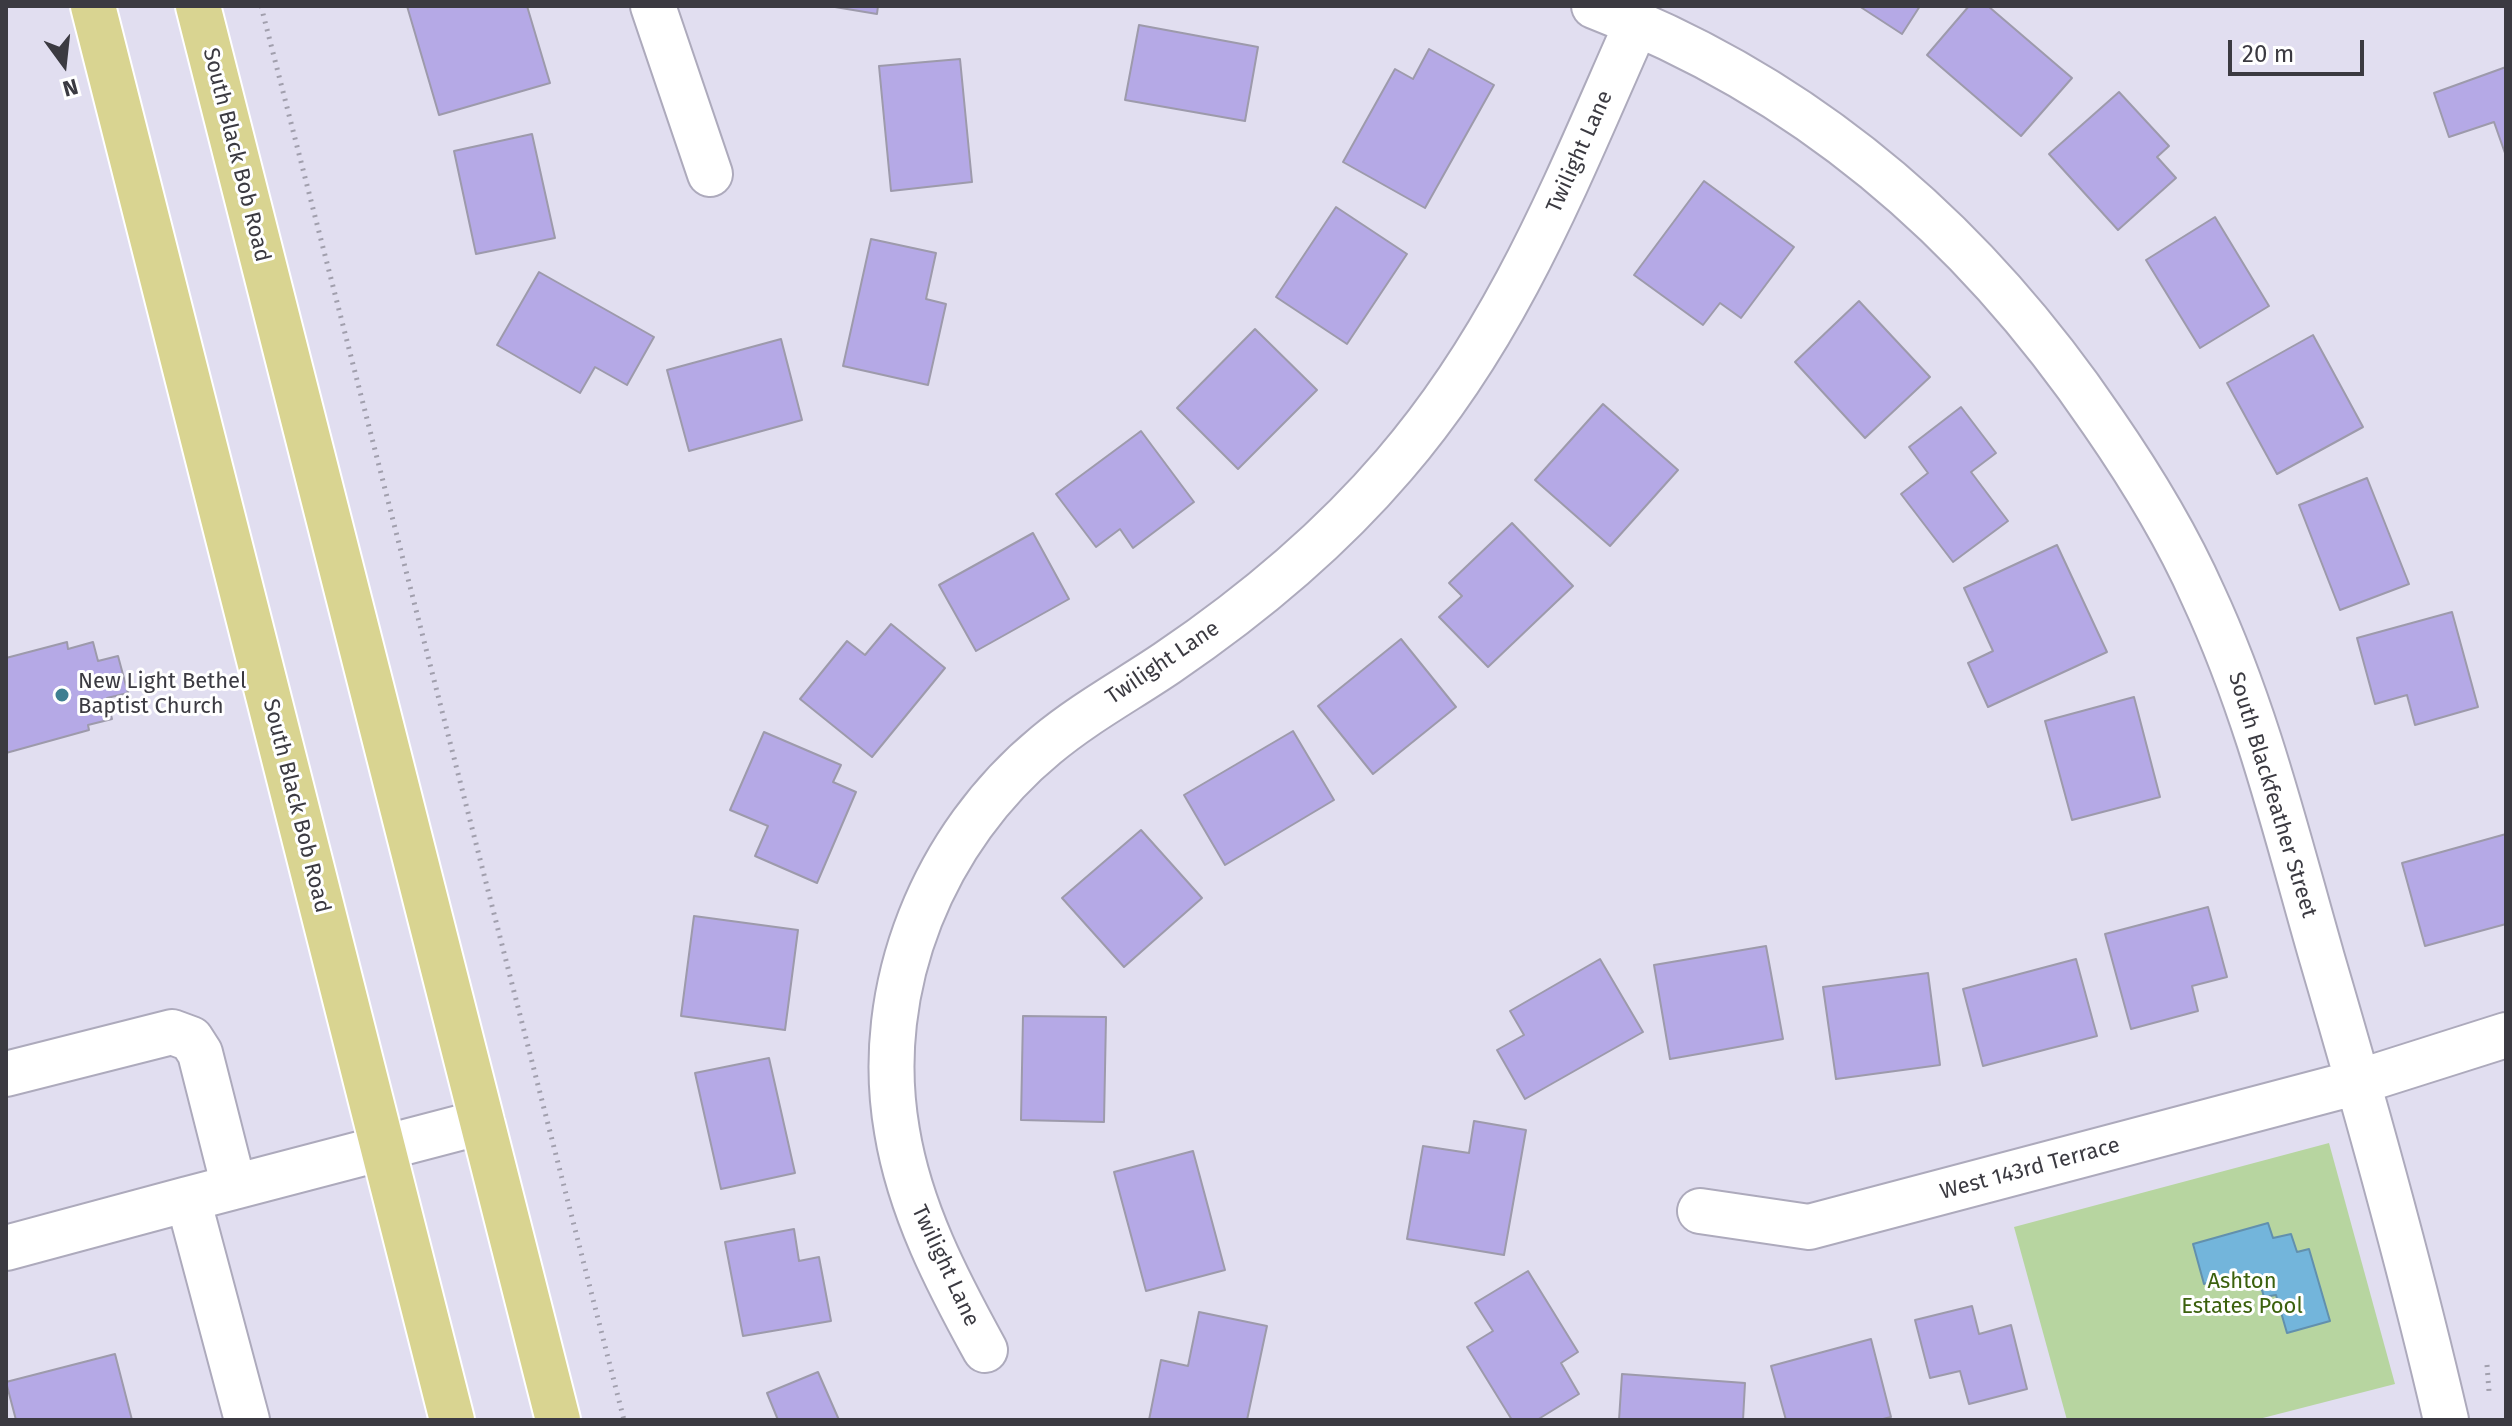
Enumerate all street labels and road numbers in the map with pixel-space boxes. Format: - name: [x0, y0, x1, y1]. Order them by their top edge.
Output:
- street label: South Black Bob Road: [197, 45, 275, 265]
- street label: Twilight Lane: [1541, 87, 1619, 217]
- street label: Twilight Lane: [1101, 615, 1225, 711]
- street label: South Blackfeather Street: [2222, 669, 2322, 921]
- street label: South Black Bob Road: [257, 696, 335, 916]
- street label: West 143rd Terrace: [1937, 1132, 2123, 1206]
- street label: Twilight Lane: [905, 1201, 985, 1331]

